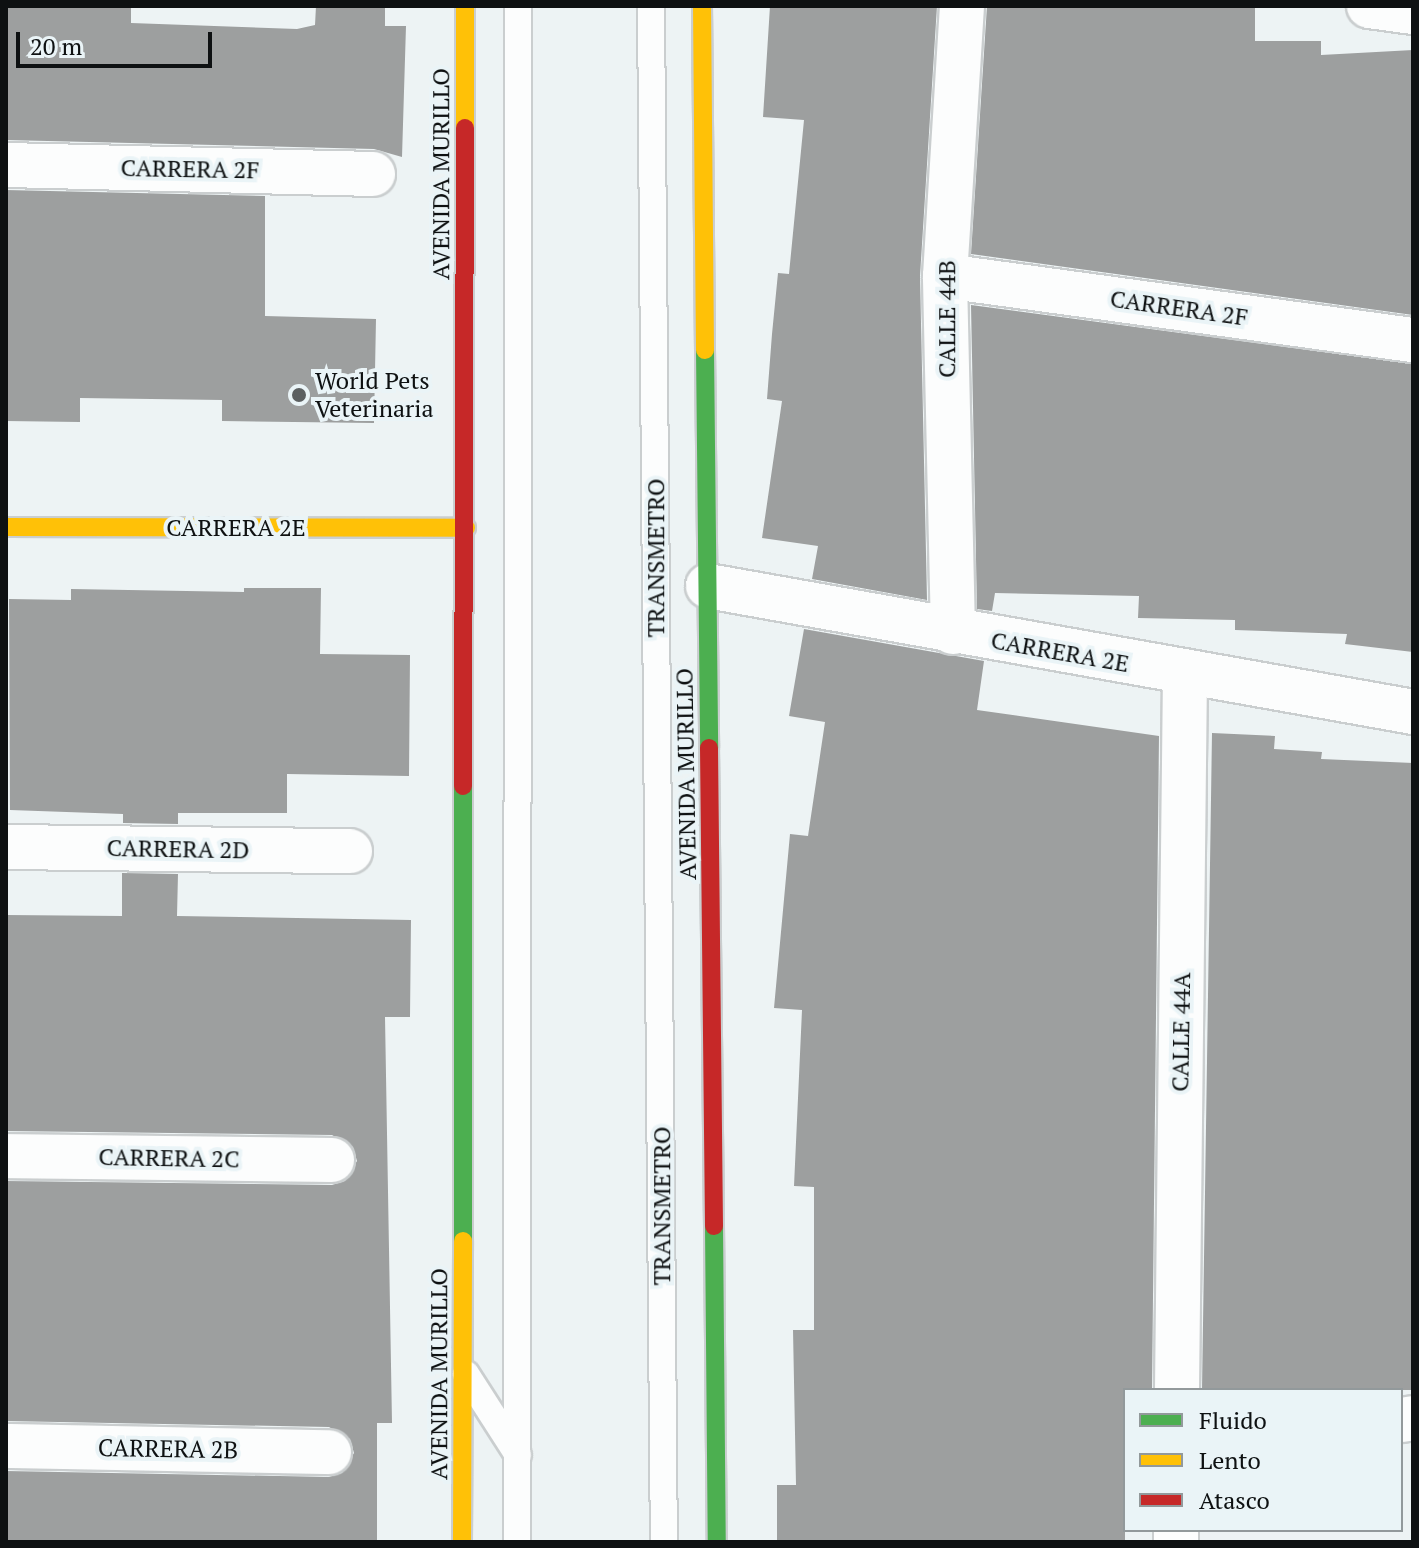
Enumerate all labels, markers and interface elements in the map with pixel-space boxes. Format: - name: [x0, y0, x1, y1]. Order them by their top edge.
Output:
- scale bar: [20, 16, 216, 66]
- text: 20 m: [30, 30, 82, 62]
- street label: AVENIDA MURILLO: [427, 68, 455, 280]
- street label: CARRERA 2F: [120, 153, 260, 185]
- street label: CALLE 44B: [933, 260, 961, 378]
- street label: CARRERA 2F: [1108, 284, 1250, 332]
- place label: World Pets Veterinaria: [315, 367, 434, 423]
- marker: World Pets Veterinaria: [290, 386, 308, 404]
- street label: TRANSMETRO: [642, 479, 670, 637]
- street label: CARRERA 2E: [166, 514, 306, 542]
- street label: CARRERA 2E: [989, 626, 1131, 678]
- street label: AVENIDA MURILLO: [670, 668, 702, 880]
- street label: CARRERA 2D: [106, 833, 250, 865]
- street label: CALLE 44A: [1166, 972, 1196, 1092]
- street label: TRANSMETRO: [648, 1127, 676, 1285]
- street label: CARRERA 2C: [98, 1142, 240, 1174]
- street label: AVENIDA MURILLO: [425, 1268, 453, 1480]
- legend: [1123, 1388, 1403, 1532]
- text: Fluido: [1199, 1404, 1267, 1436]
- street label: CARRERA 2B: [97, 1433, 239, 1465]
- text: Lento: [1199, 1444, 1261, 1476]
- text: Atasco: [1199, 1484, 1270, 1516]

